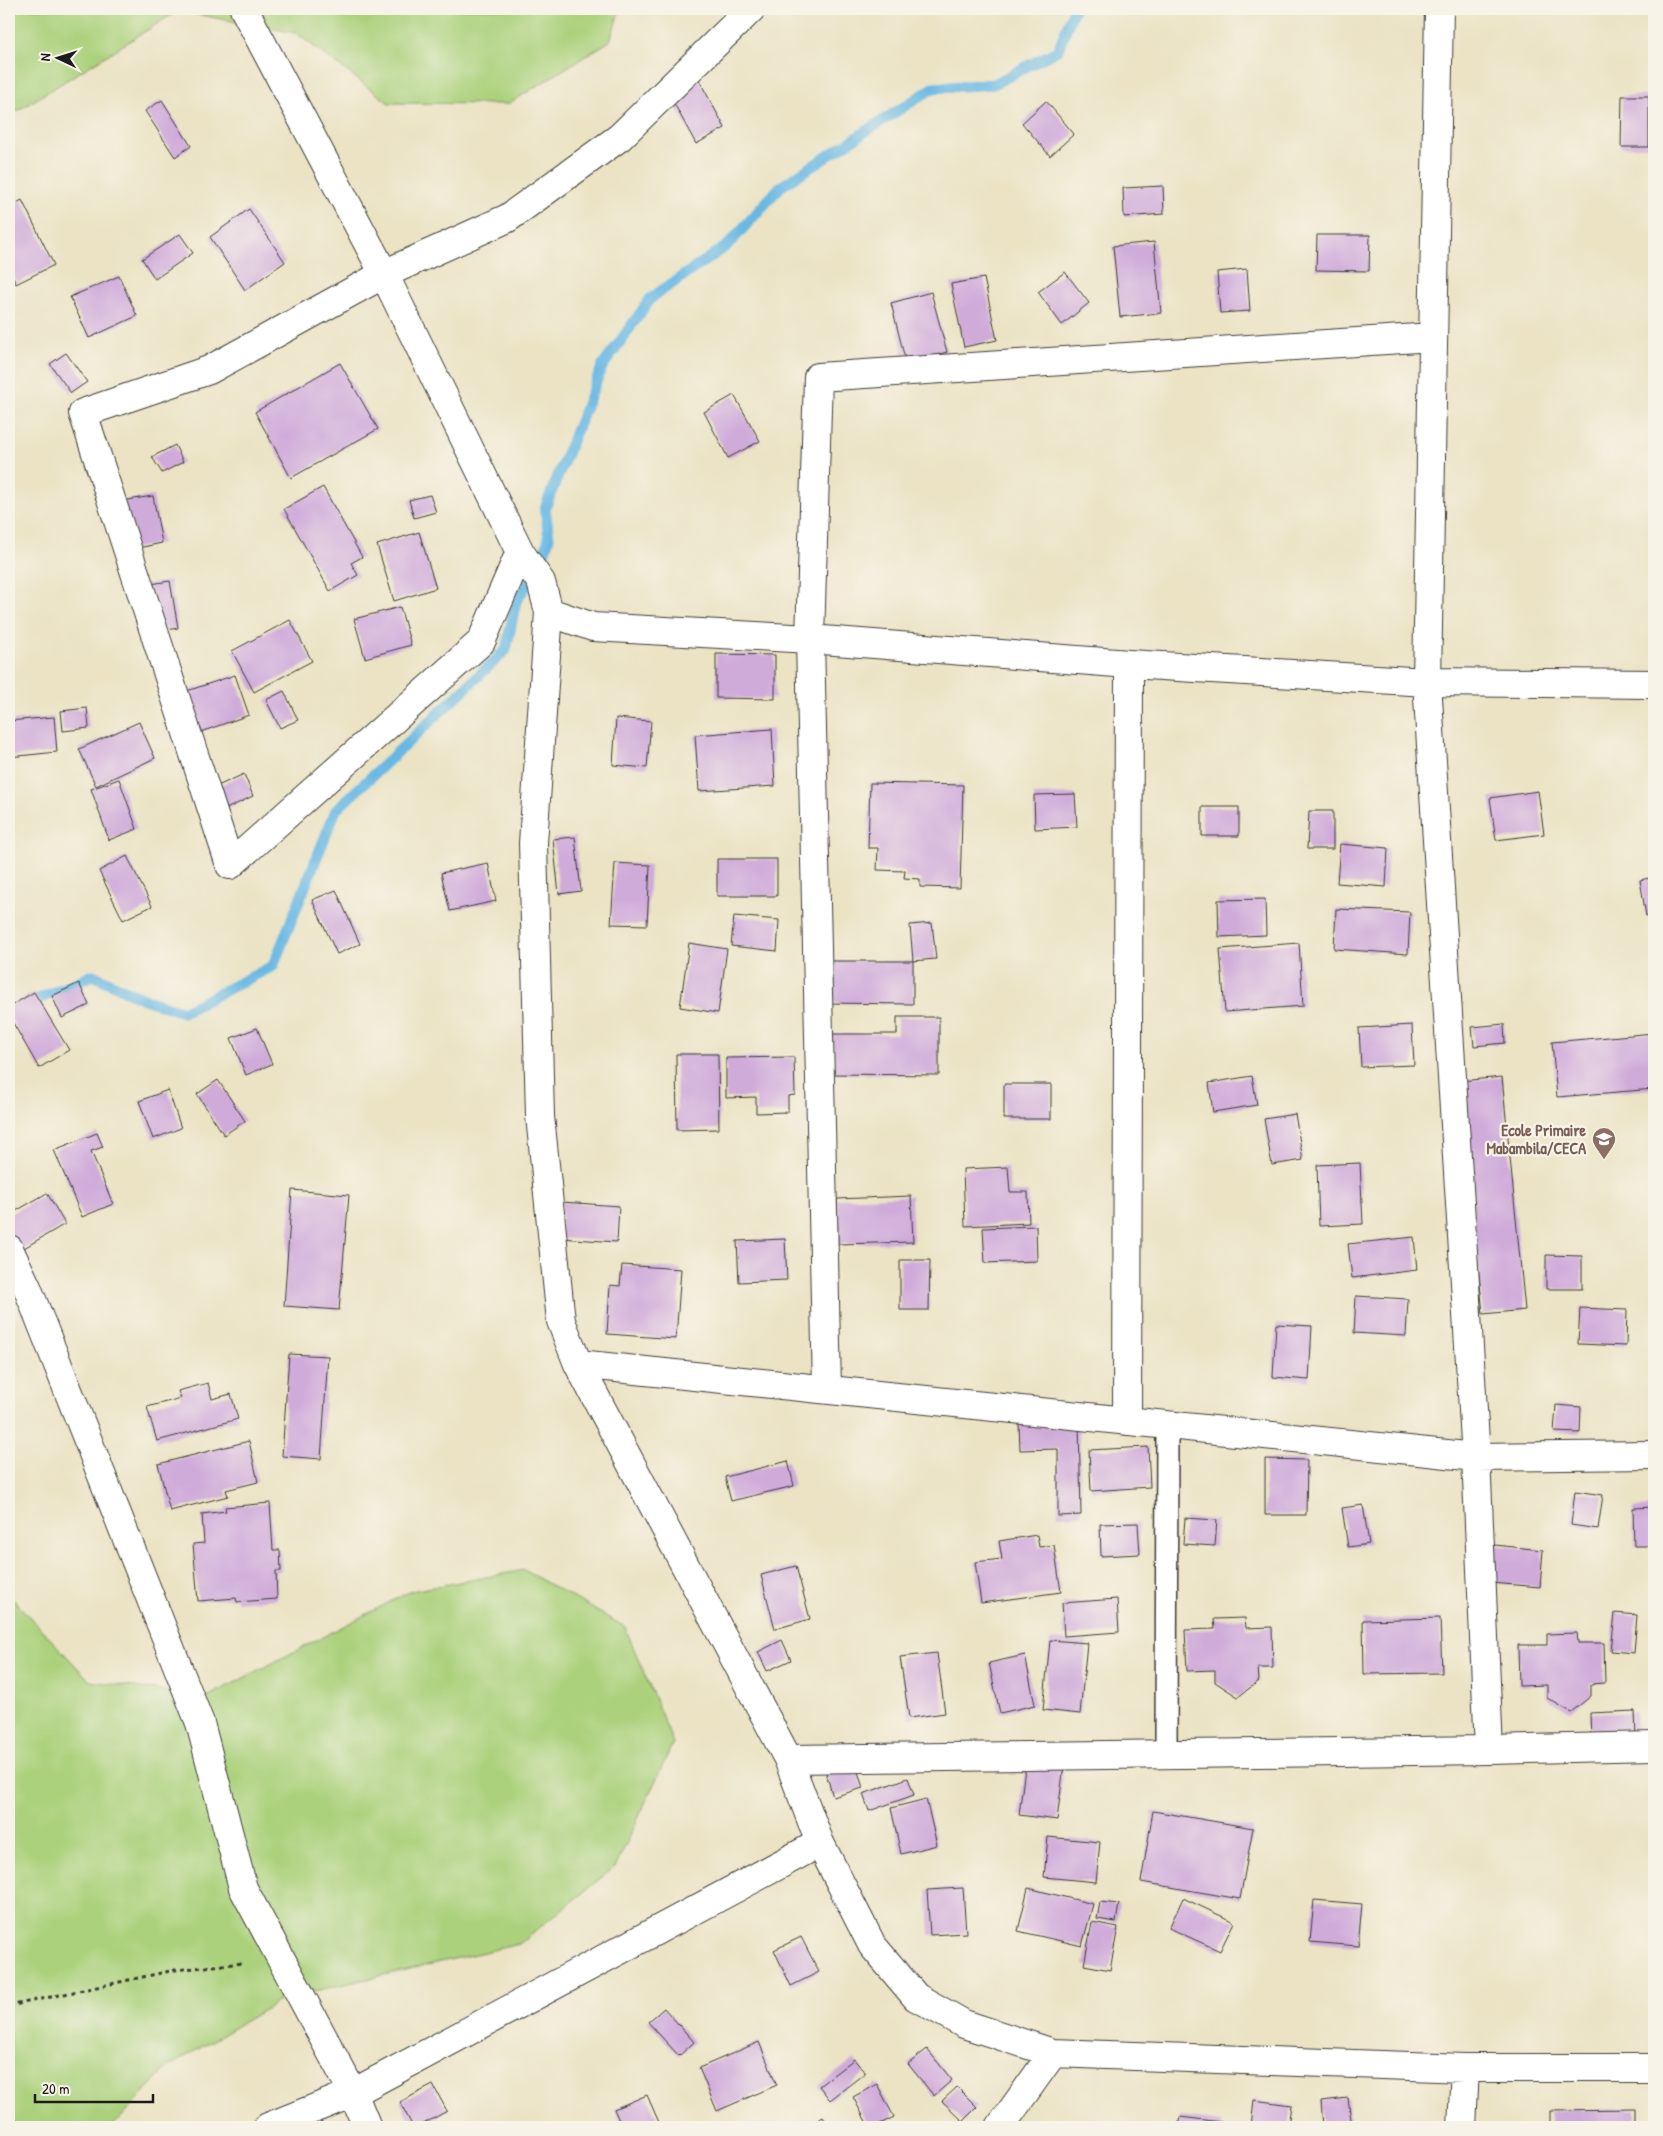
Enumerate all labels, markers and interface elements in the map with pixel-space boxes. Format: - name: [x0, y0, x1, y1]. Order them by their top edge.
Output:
- north arrow: [32, 32, 82, 82]
- text: N: [35, 52, 54, 61]
- place label: Ecole Primaire Mabambila/CECA: [1487, 1119, 1587, 1159]
- school or university icon: Ecole Primaire Mabambila/CECA: [1591, 1126, 1617, 1160]
- scale bar: [35, 2071, 152, 2103]
- text: 20 m: [42, 2078, 69, 2099]

